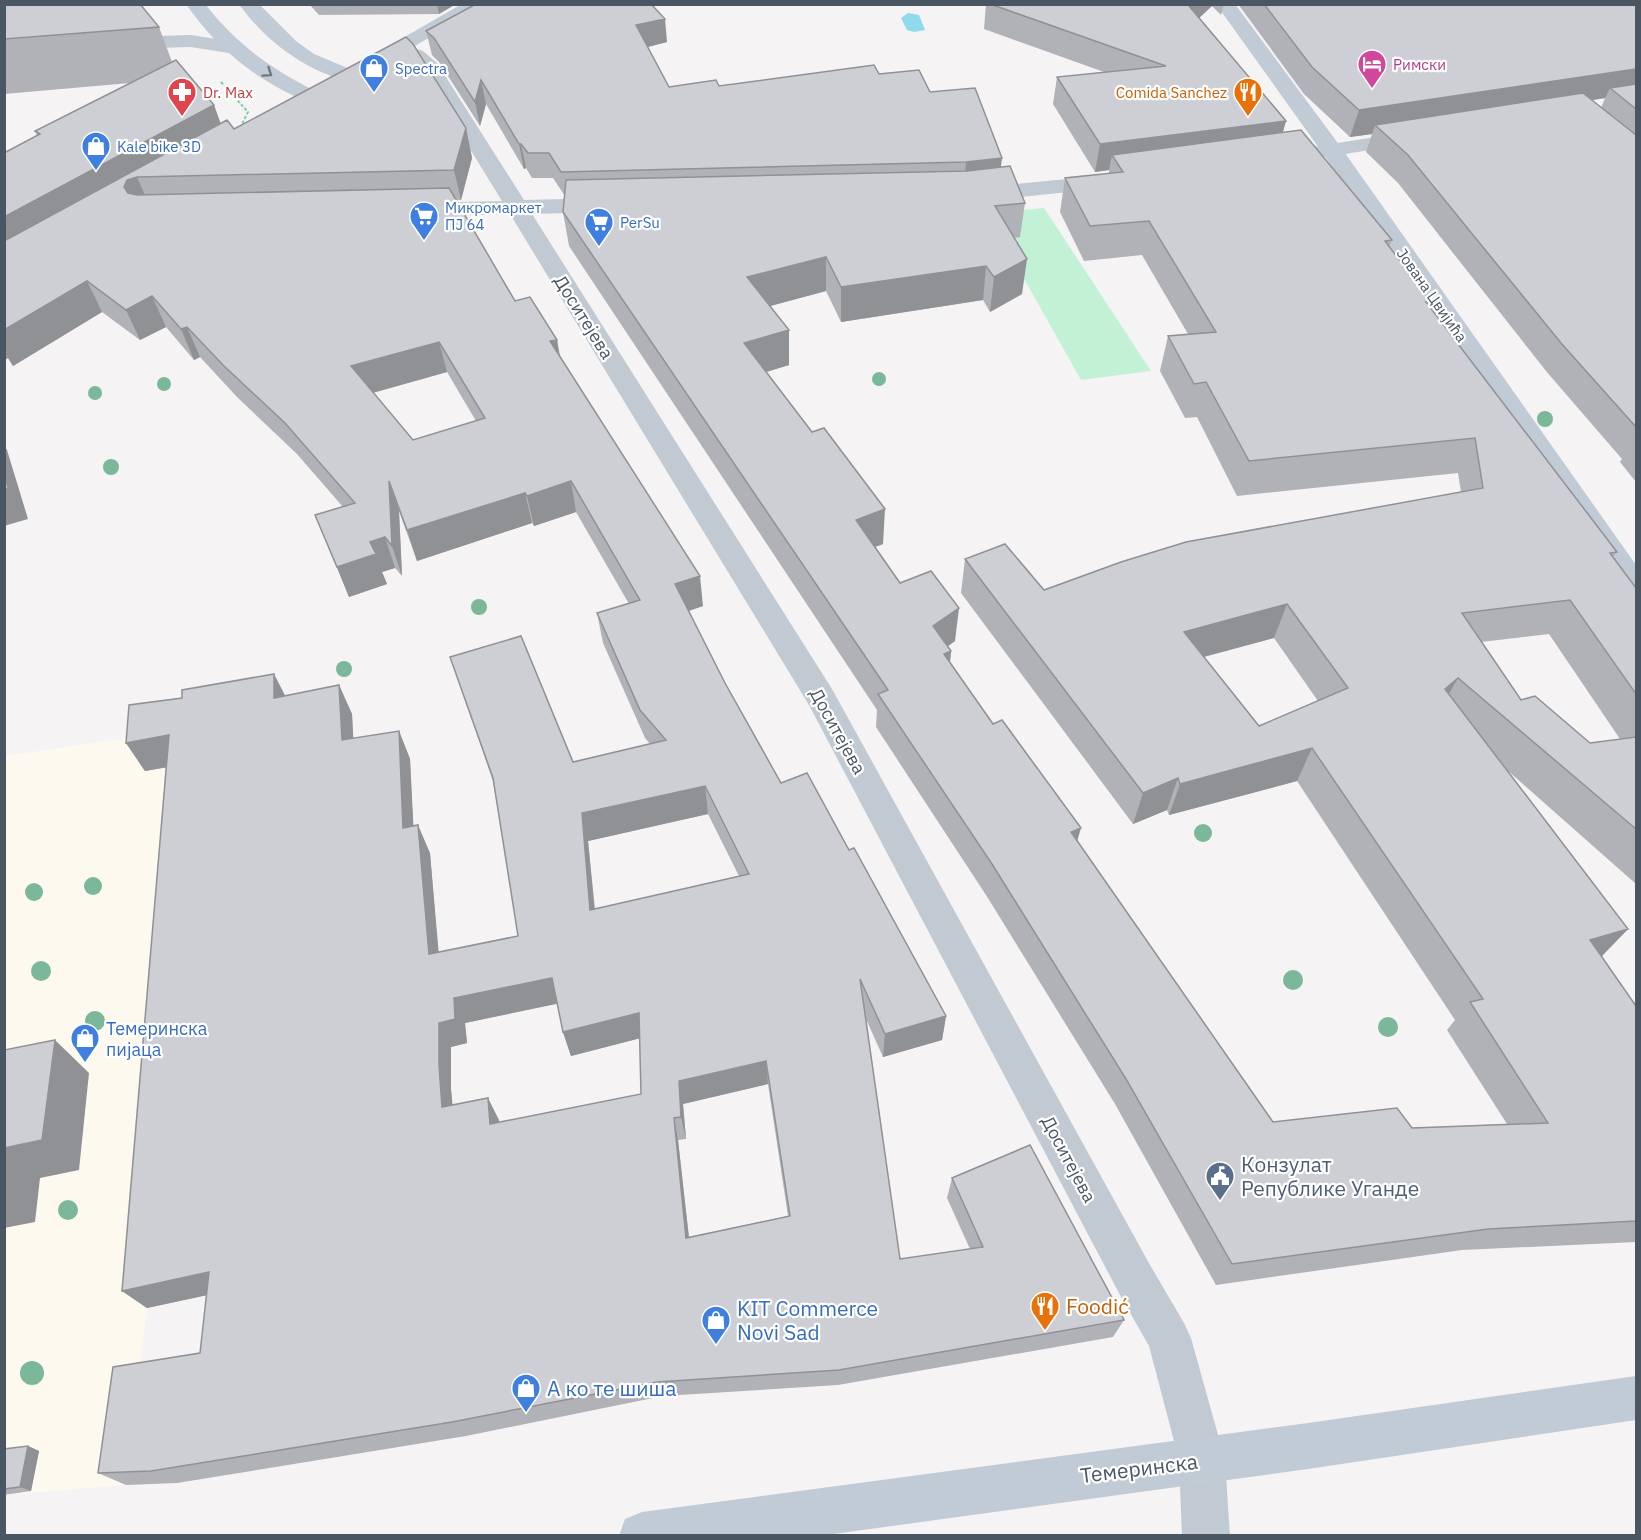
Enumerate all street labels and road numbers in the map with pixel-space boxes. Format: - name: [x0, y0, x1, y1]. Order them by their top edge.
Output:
- street label: Јована Цвијића: [1393, 245, 1471, 345]
- street label: Доситејева: [549, 271, 619, 364]
- street label: Доситејева: [805, 684, 871, 778]
- street label: Доситејева: [1037, 1112, 1102, 1207]
- street label: Темеринска: [1079, 1447, 1199, 1489]

